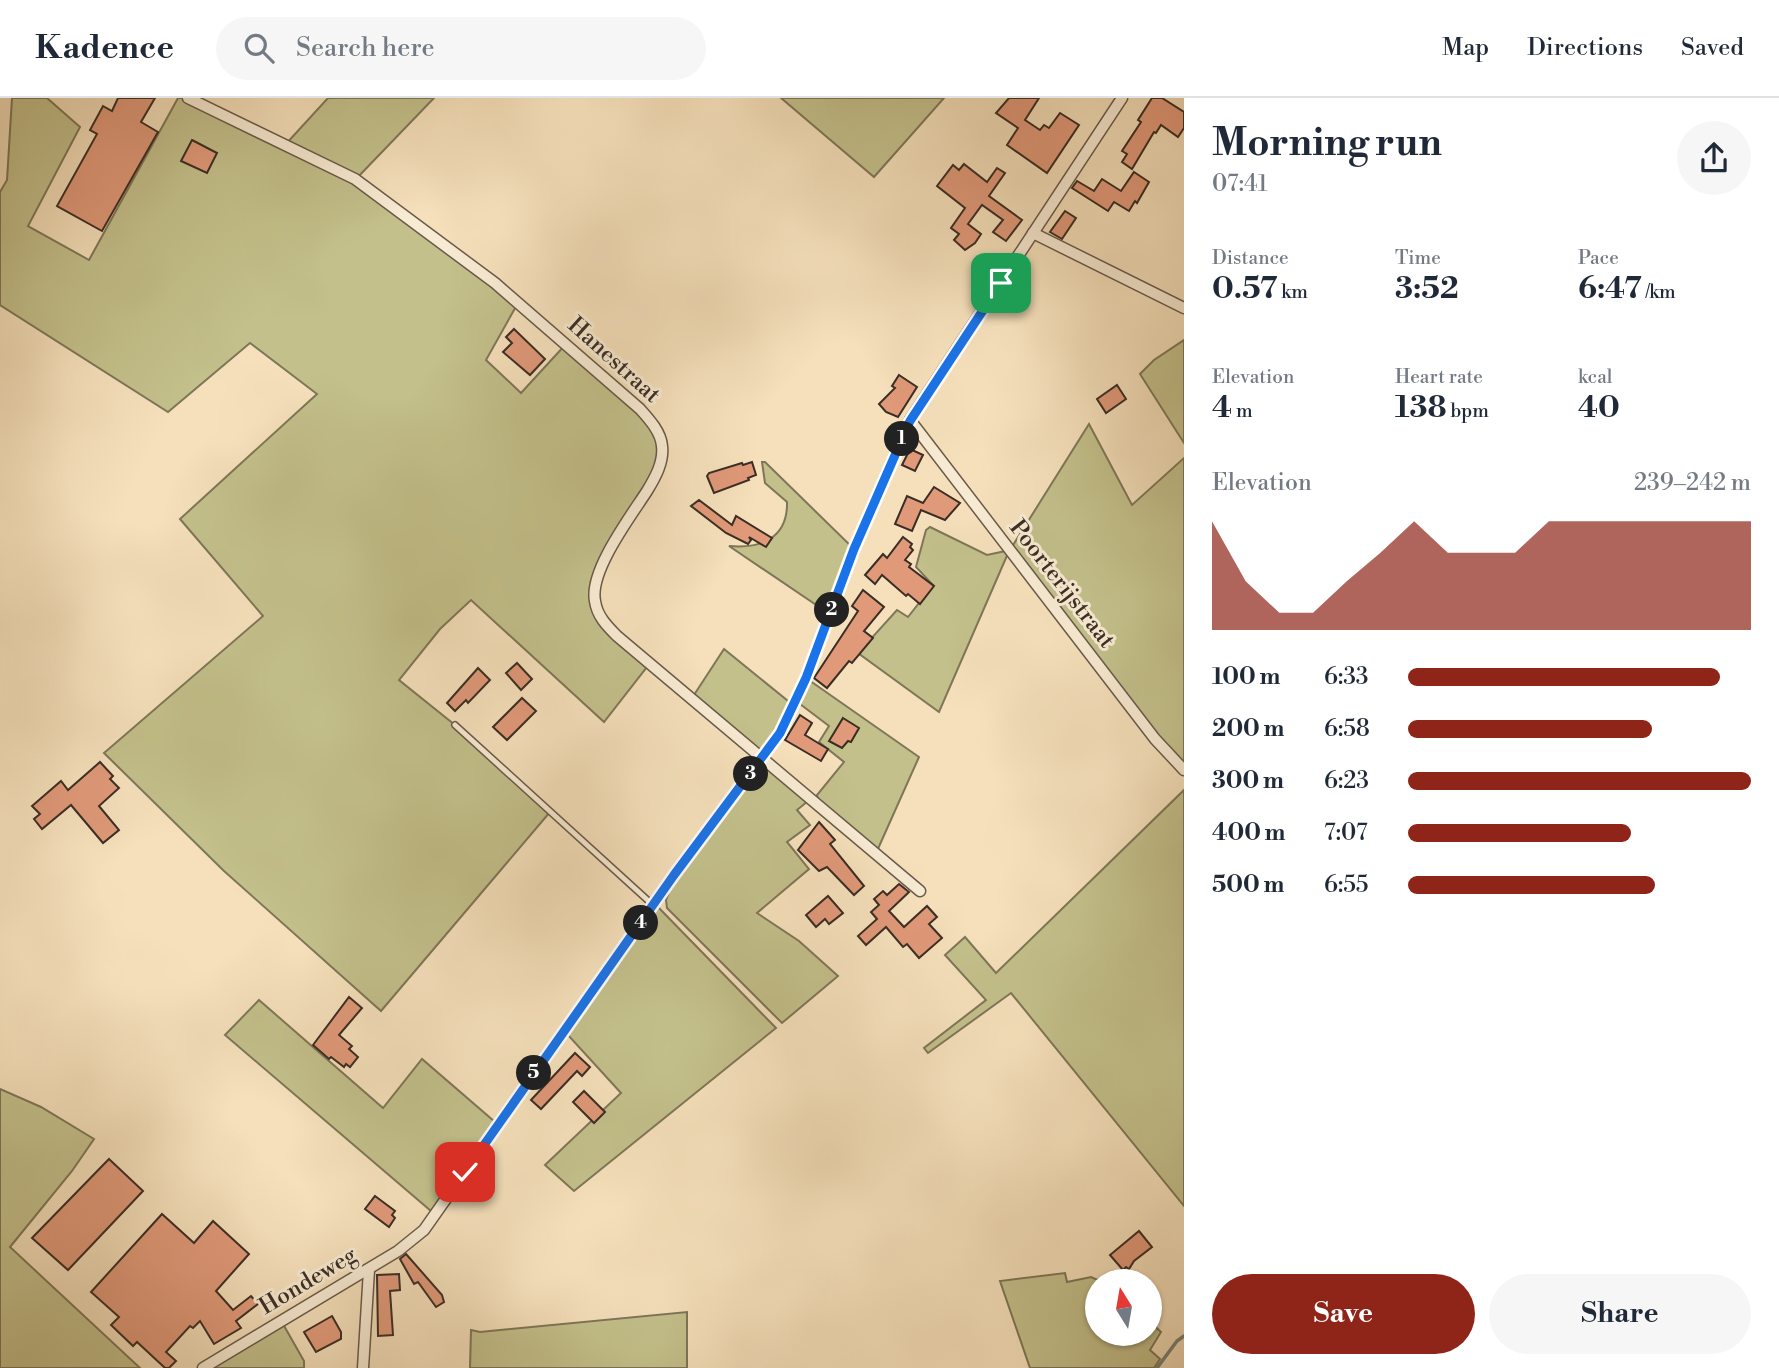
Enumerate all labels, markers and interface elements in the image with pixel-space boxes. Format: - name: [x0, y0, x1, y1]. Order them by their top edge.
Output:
- search box: [216, 17, 706, 80]
- text: Kadence: [35, 28, 174, 69]
- icon: search: [240, 29, 278, 67]
- text: Search here: [296, 32, 435, 64]
- text: Map: [1442, 33, 1489, 63]
- text: Directions: [1527, 33, 1643, 63]
- text: Saved: [1681, 33, 1744, 63]
- text: Morning run: [1212, 120, 1442, 167]
- button: share: [1677, 121, 1751, 195]
- text: 07:41: [1212, 170, 1268, 198]
- text: Distance: [1212, 246, 1289, 270]
- text: Time: [1395, 246, 1441, 270]
- text: Pace: [1578, 246, 1619, 270]
- pin: [971, 253, 1031, 313]
- icon: arrive: [982, 264, 1020, 302]
- text: 0.57: [1212, 270, 1277, 308]
- text: 3:52: [1395, 270, 1459, 308]
- text: 6:47: [1578, 270, 1642, 308]
- text: km: [1277, 280, 1308, 304]
- text: /km: [1642, 280, 1676, 304]
- street label: Hanestraat: [562, 311, 666, 409]
- text: Elevation: [1212, 365, 1294, 389]
- text: Heart rate: [1395, 365, 1483, 389]
- text: kcal: [1578, 365, 1612, 389]
- text: 4: [1212, 389, 1232, 427]
- text: 138: [1395, 389, 1447, 427]
- text: 40: [1578, 389, 1620, 427]
- text: m: [1232, 399, 1253, 423]
- text: bpm: [1447, 399, 1489, 423]
- pin: 1: [884, 422, 920, 456]
- text: 1: [897, 426, 906, 450]
- text: Elevation: [1212, 469, 1312, 497]
- text: 239–242 m: [1634, 469, 1751, 497]
- street label: Poorterijstraat: [1003, 514, 1121, 654]
- pin: 2: [814, 592, 850, 628]
- text: 2: [826, 597, 837, 621]
- text: 100 m: [1212, 663, 1280, 691]
- text: 6:33: [1324, 663, 1369, 691]
- text: 200 m: [1212, 715, 1284, 743]
- text: 6:58: [1324, 715, 1370, 743]
- pin: 3: [734, 756, 768, 792]
- text: 3: [745, 761, 756, 785]
- text: 300 m: [1212, 767, 1284, 795]
- text: 6:23: [1324, 767, 1369, 795]
- text: 400 m: [1212, 819, 1285, 847]
- text: 7:07: [1324, 819, 1368, 847]
- text: 500 m: [1212, 871, 1284, 899]
- text: 6:55: [1324, 871, 1368, 899]
- pin: 4: [624, 906, 658, 940]
- text: 4: [634, 910, 647, 934]
- pin: 5: [516, 1056, 552, 1090]
- text: 5: [528, 1060, 539, 1084]
- pin: [435, 1142, 495, 1202]
- icon: check: [446, 1153, 484, 1191]
- street label: Hondeweg: [254, 1241, 362, 1321]
- north arrow: [1085, 1269, 1162, 1346]
- map controls: [1085, 1269, 1162, 1346]
- button: Save: [1212, 1274, 1475, 1354]
- button: Share: [1489, 1274, 1751, 1354]

